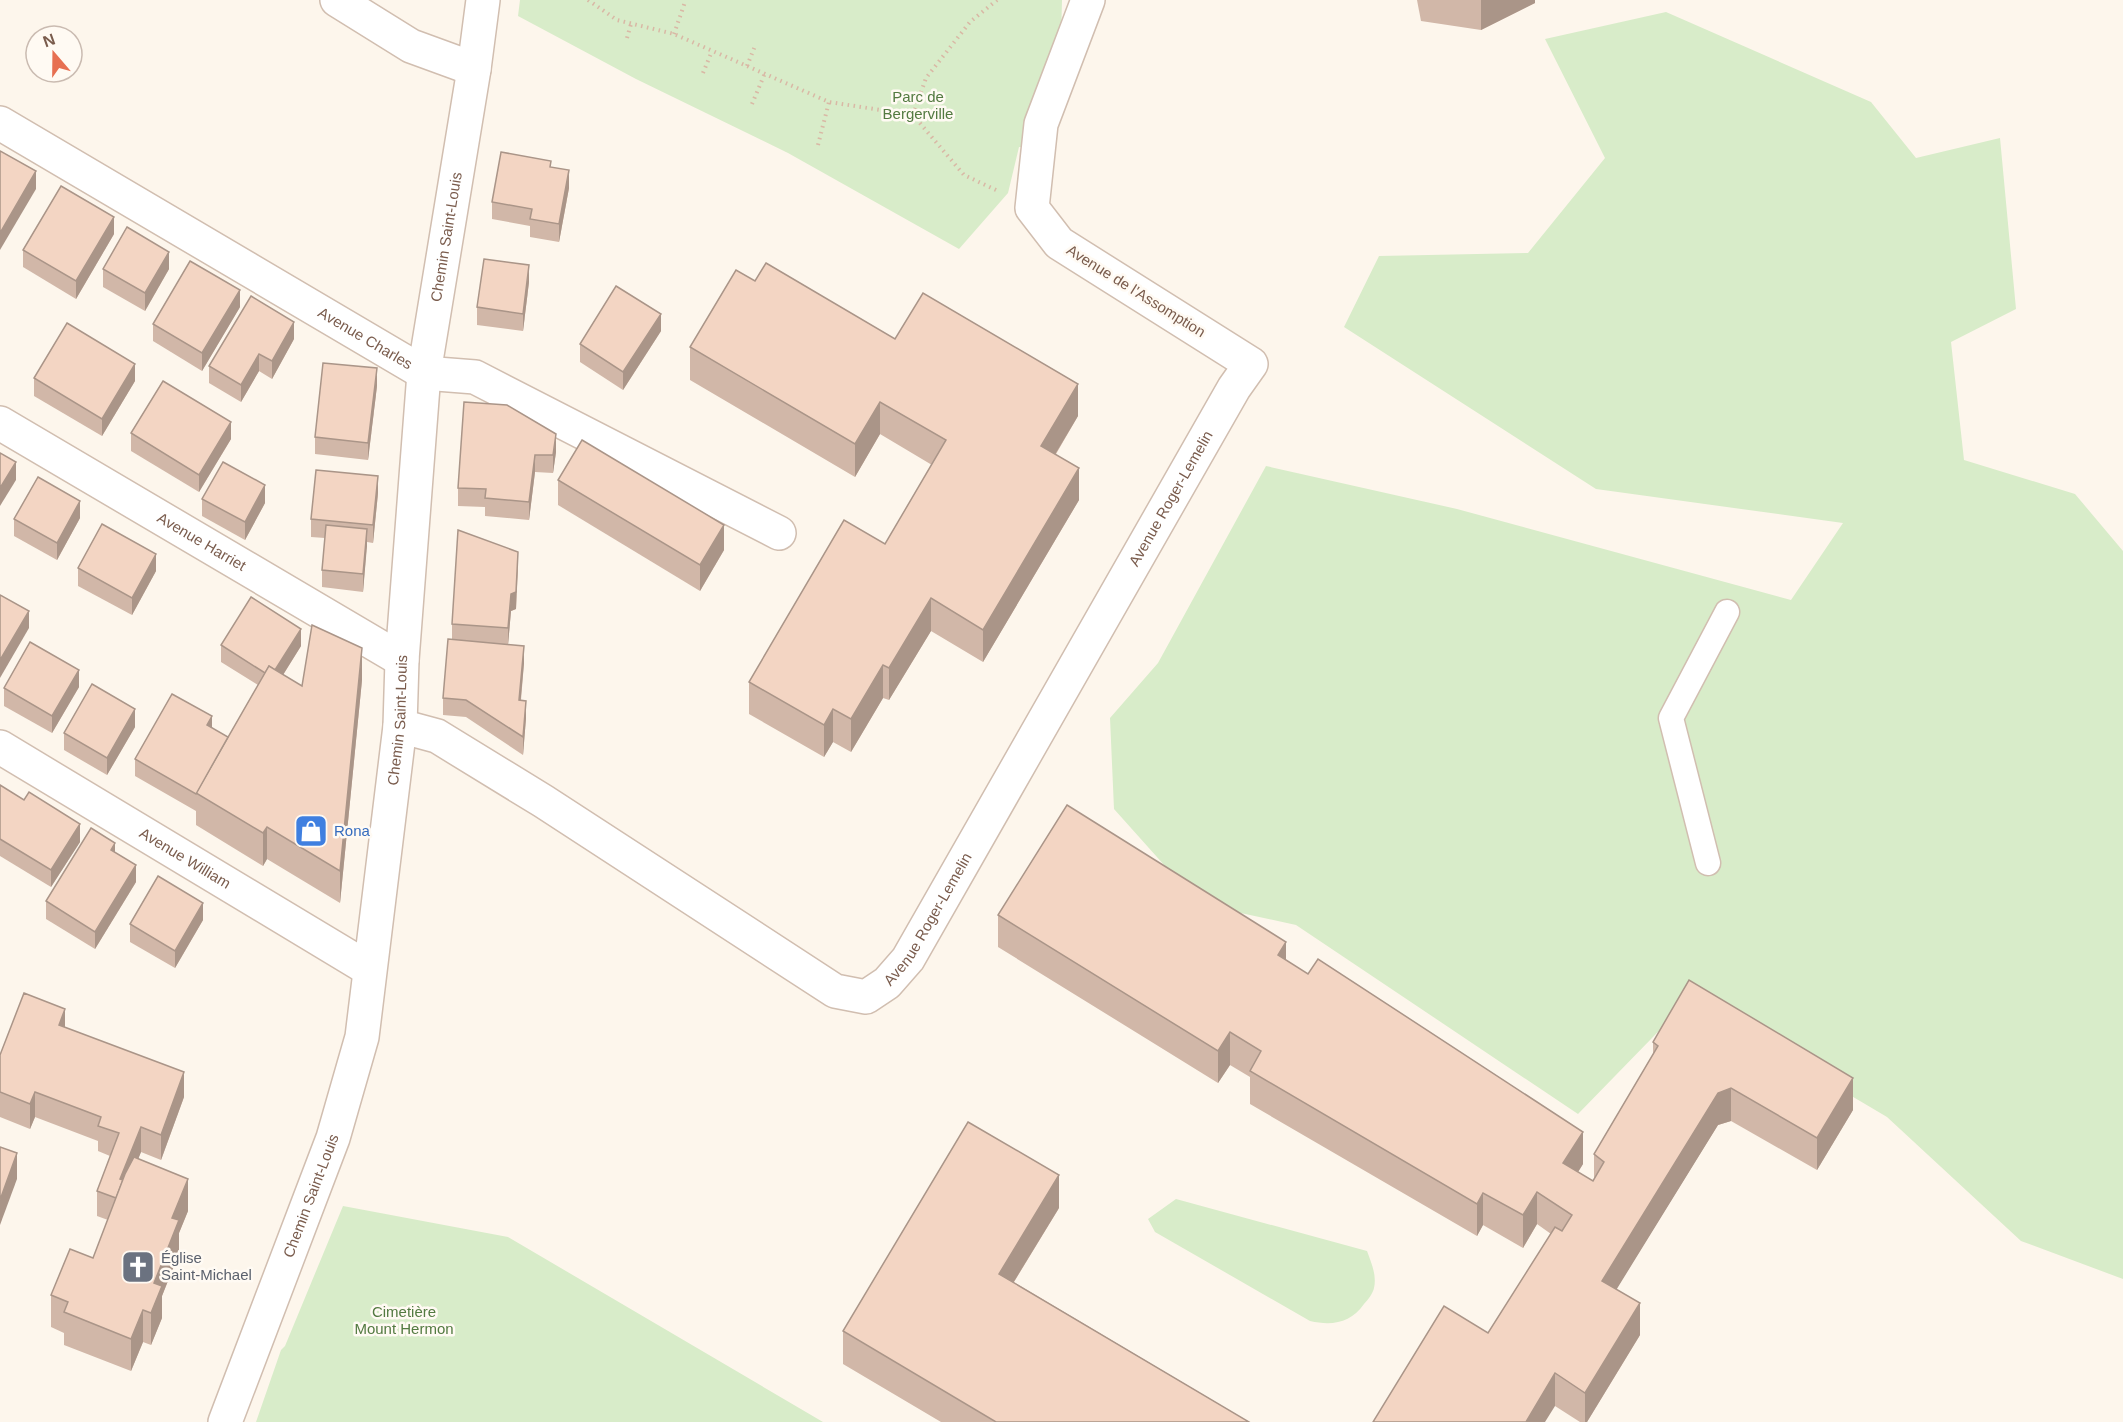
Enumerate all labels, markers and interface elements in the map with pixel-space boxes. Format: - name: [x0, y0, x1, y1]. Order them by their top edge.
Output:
- north arrow: [24, 24, 84, 84]
- text: N: [41, 30, 57, 50]
- park label: Parc de Bergerville: [883, 88, 953, 122]
- street label: Chemin Saint-Louis: [427, 171, 465, 303]
- street label: Avenue de l'Assomption: [1064, 241, 1209, 340]
- street label: Avenue Charles: [315, 304, 416, 372]
- street label: Avenue Roger-Lemelin: [1125, 428, 1216, 569]
- street label: Avenue Harriet: [155, 509, 250, 575]
- street label: Chemin Saint-Louis: [384, 654, 410, 786]
- shop icon: Rona: [293, 813, 329, 849]
- place label: Rona: [334, 822, 371, 839]
- street label: Avenue William: [137, 824, 234, 892]
- street label: Avenue Roger-Lemelin: [880, 850, 975, 989]
- street label: Chemin Saint-Louis: [279, 1131, 342, 1260]
- church icon: Église Saint-Michael: [120, 1249, 156, 1285]
- place label: Église Saint-Michael: [161, 1249, 252, 1283]
- park label: Cimetière Mount Hermon: [354, 1303, 454, 1337]

